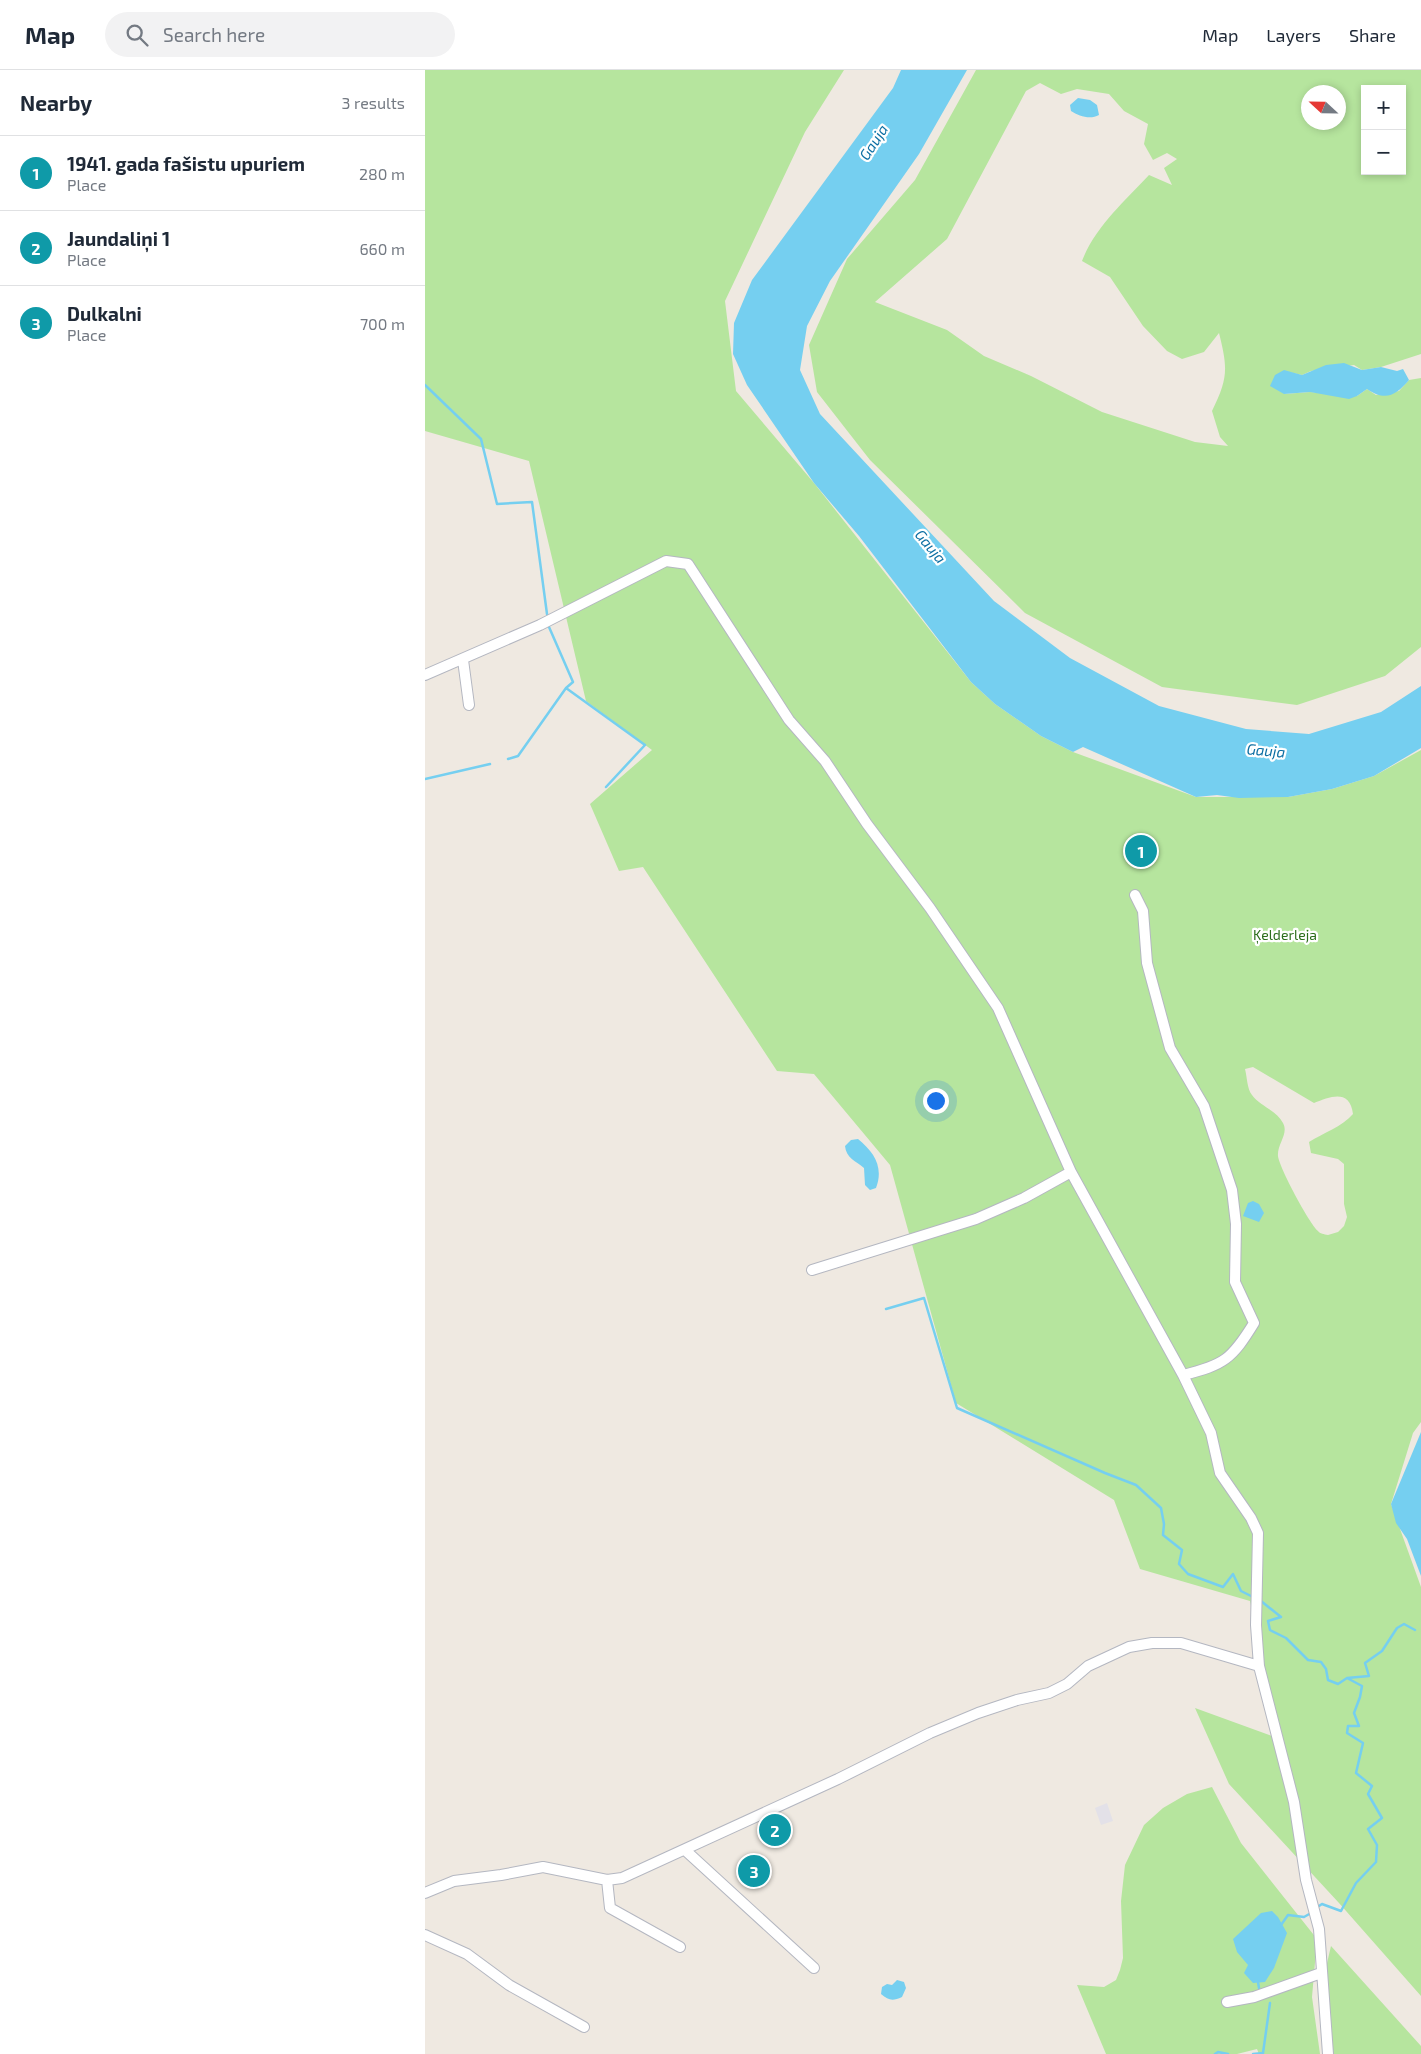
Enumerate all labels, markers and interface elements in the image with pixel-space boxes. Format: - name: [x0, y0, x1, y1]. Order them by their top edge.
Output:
- search box: [105, 12, 455, 57]
- text: Map: [25, 20, 75, 49]
- icon: search: [123, 21, 151, 49]
- text: Search here: [163, 23, 265, 46]
- text: Map: [1202, 24, 1238, 46]
- text: Layers: [1266, 24, 1321, 46]
- text: Share: [1349, 24, 1396, 46]
- north arrow: [1301, 85, 1346, 130]
- map controls: [1361, 85, 1406, 175]
- button: +: [1361, 85, 1406, 130]
- text: Nearby: [20, 90, 92, 115]
- text: 3 results: [342, 93, 405, 112]
- water label: Gauja: [855, 121, 892, 164]
- button: −: [1361, 130, 1406, 175]
- text: 1941. gada fašistu upuriem: [67, 152, 305, 175]
- text: 1: [33, 164, 39, 183]
- text: 280 m: [359, 164, 405, 183]
- text: Place: [67, 175, 106, 194]
- text: Jaundaliņi 1: [67, 227, 170, 250]
- text: 2: [31, 239, 41, 258]
- text: 660 m: [359, 239, 405, 258]
- text: Place: [67, 250, 106, 269]
- text: Dulkalni: [67, 302, 142, 325]
- text: 3: [31, 314, 41, 333]
- text: 700 m: [360, 314, 405, 333]
- text: Place: [67, 325, 106, 344]
- water label: Gauja: [911, 525, 950, 567]
- water label: Gauja: [1246, 739, 1286, 762]
- pin: 1: [1125, 832, 1157, 870]
- park label: Ķelderleja: [1253, 926, 1317, 944]
- your location: [923, 1088, 949, 1114]
- pin: 2: [759, 1811, 791, 1849]
- pin: 3: [738, 1852, 770, 1890]

